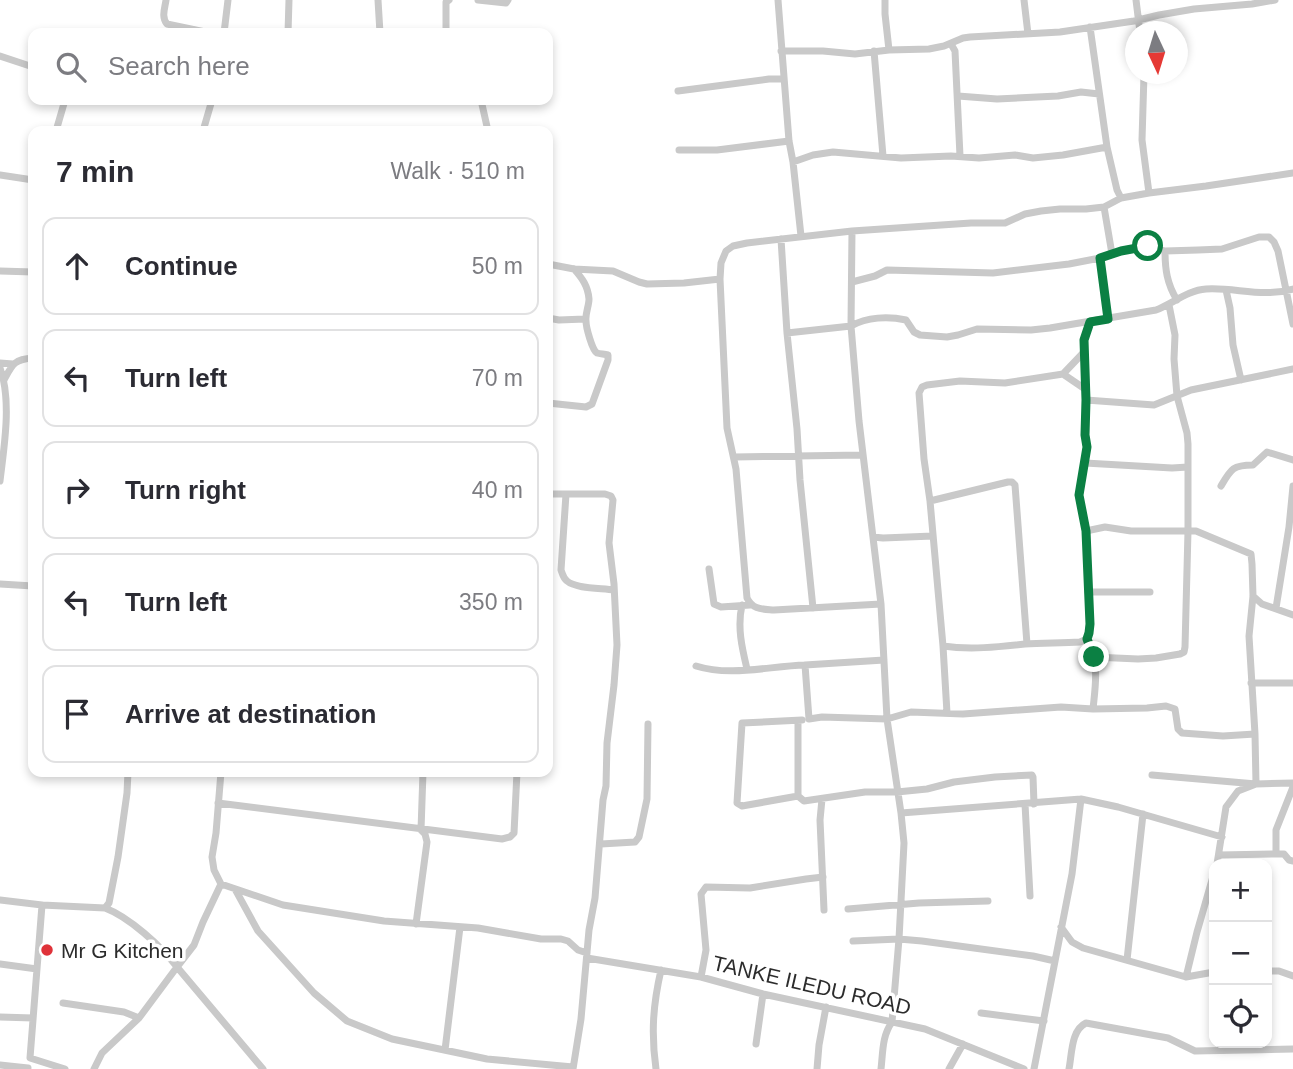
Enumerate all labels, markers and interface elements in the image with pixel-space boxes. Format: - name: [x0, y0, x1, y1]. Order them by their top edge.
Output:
- north arrow: [1125, 21, 1188, 84]
- search box: [28, 28, 553, 105]
- icon: search: [52, 48, 90, 86]
- text: Search here: [108, 51, 250, 81]
- text: 7 min: [56, 155, 134, 188]
- text: Walk · 510 m: [390, 158, 525, 184]
- route start: [1132, 230, 1163, 261]
- icon: ahead: [58, 247, 96, 285]
- text: Continue: [125, 251, 238, 281]
- text: 50 m: [472, 253, 523, 279]
- icon: left: [58, 359, 96, 397]
- text: Turn left: [125, 363, 227, 393]
- text: 70 m: [472, 365, 523, 391]
- icon: right: [58, 471, 96, 509]
- text: Turn right: [125, 475, 246, 505]
- text: 40 m: [472, 477, 523, 503]
- icon: left: [58, 583, 96, 621]
- text: Turn left: [125, 587, 227, 617]
- text: 350 m: [459, 589, 523, 615]
- route end: [1078, 641, 1109, 672]
- icon: arrive: [58, 695, 96, 733]
- text: Arrive at destination: [125, 699, 376, 729]
- map controls: [1209, 859, 1272, 1048]
- button: +: [1209, 859, 1272, 922]
- button: −: [1209, 922, 1272, 985]
- place label: Mr G Kitchen: [61, 939, 184, 962]
- marker: Mr G Kitchen: [39, 942, 55, 958]
- street label: TANKE ILEDU ROAD: [711, 951, 913, 1019]
- button: locate: [1209, 985, 1272, 1048]

